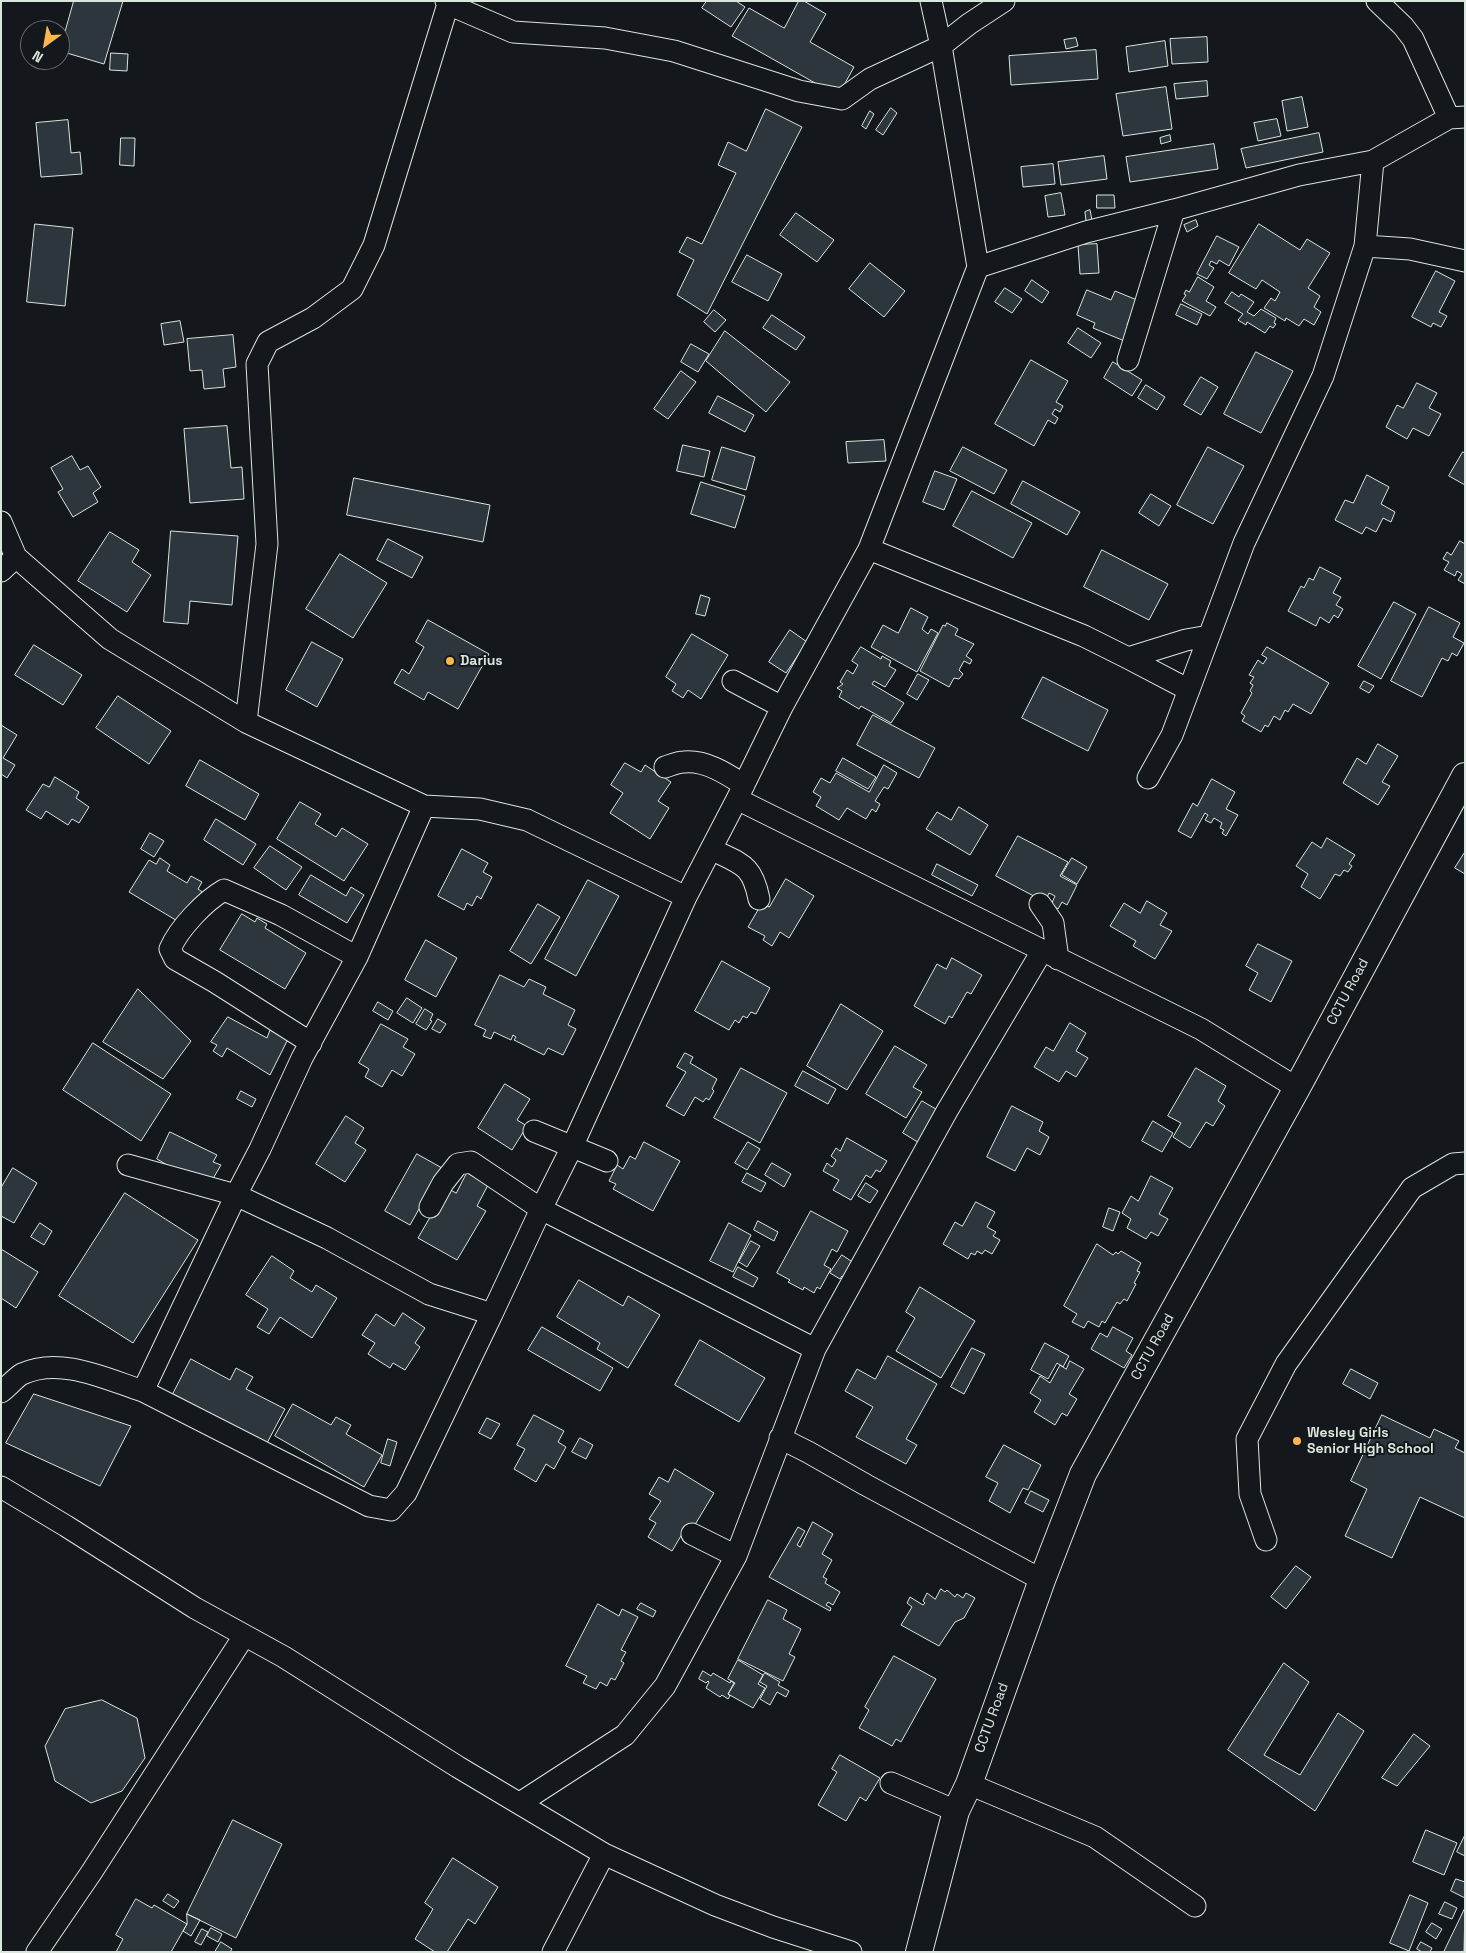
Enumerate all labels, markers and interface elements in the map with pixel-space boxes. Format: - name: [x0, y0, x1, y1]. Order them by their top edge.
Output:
- north arrow: [20, 20, 70, 70]
- text: N: [29, 47, 46, 67]
- place label: Darius: [460, 653, 503, 669]
- marker: Darius: [444, 655, 456, 667]
- street label: CCTU Road: [1323, 956, 1373, 1028]
- street label: CCTU Road: [1128, 1311, 1178, 1383]
- place label: Wesley Girls Senior High School: [1307, 1425, 1434, 1458]
- marker: Wesley Girls Senior High School: [1291, 1435, 1303, 1447]
- street label: CCTU Road: [972, 1681, 1012, 1755]

